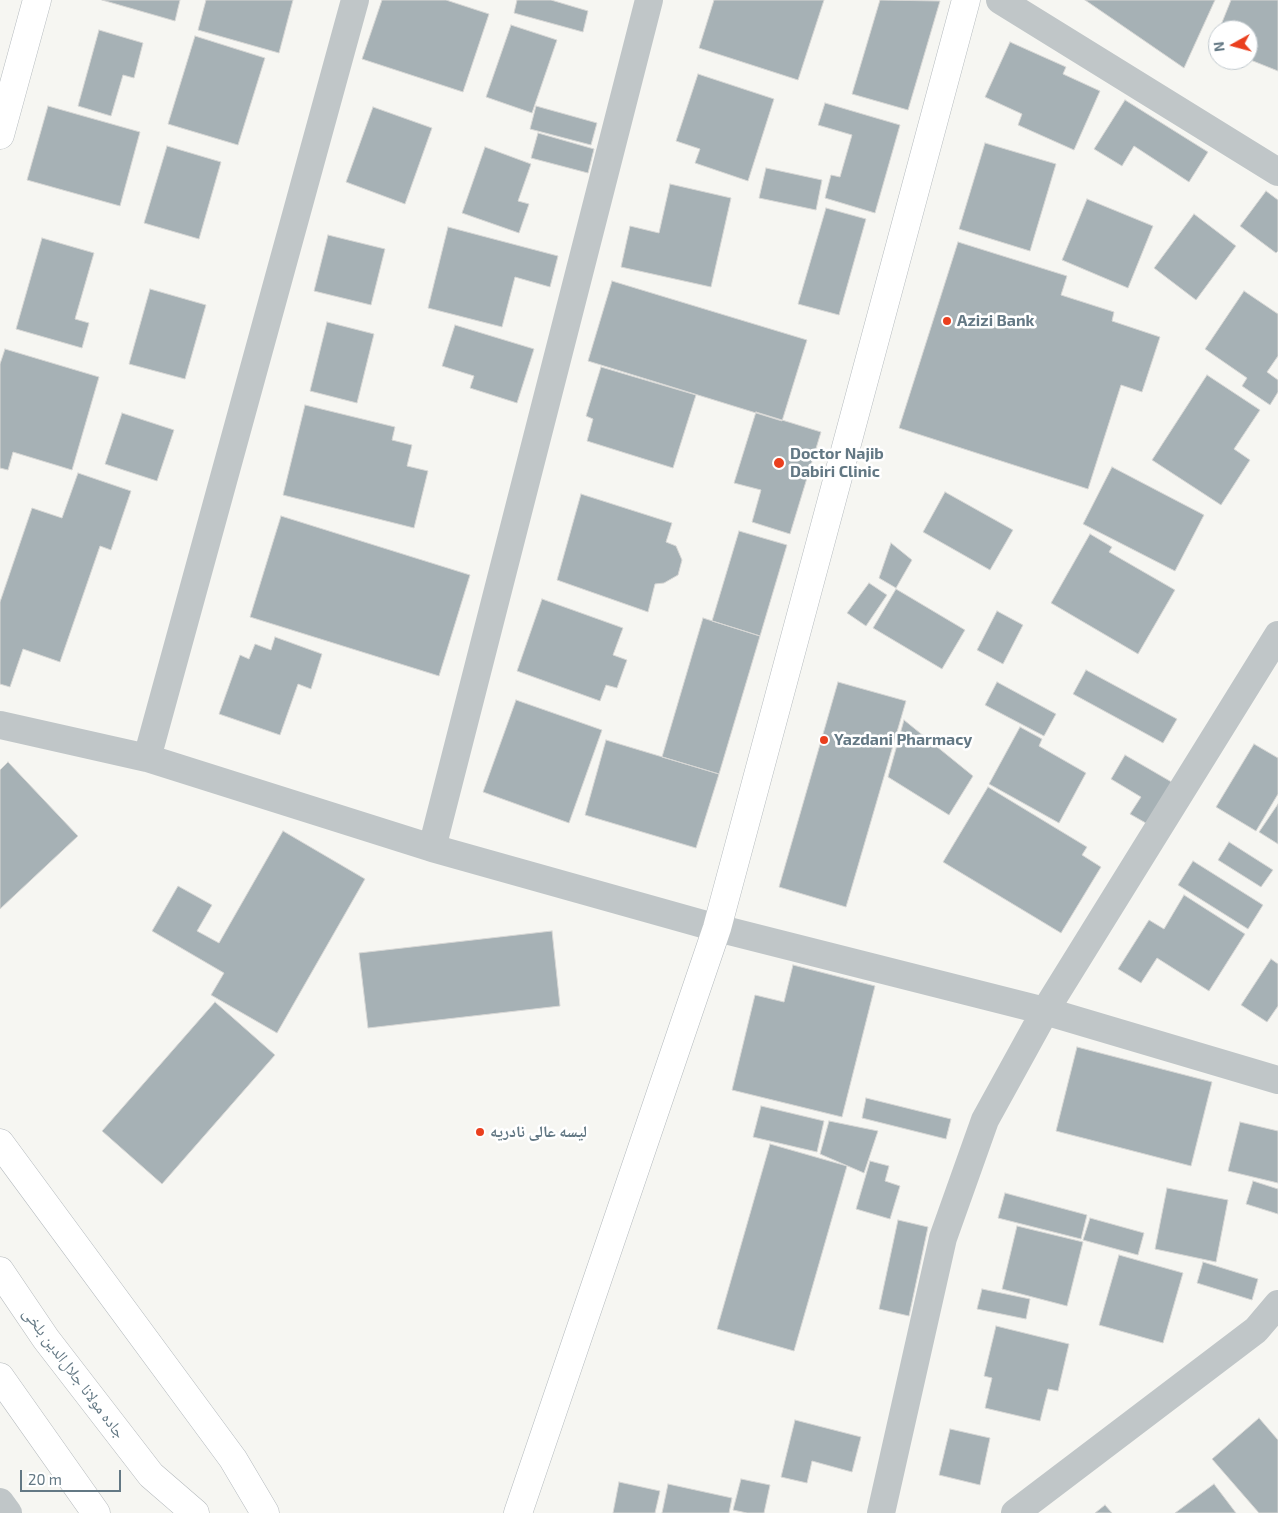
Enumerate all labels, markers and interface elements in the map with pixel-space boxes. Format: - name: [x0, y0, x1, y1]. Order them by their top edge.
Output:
- north arrow: [1208, 20, 1258, 70]
- text: N: [1210, 41, 1228, 53]
- place label: Azizi Bank: [957, 311, 1034, 331]
- marker: Azizi Bank: [941, 315, 953, 327]
- place label: Doctor Najib Dabiri Clinic: [790, 444, 884, 482]
- marker: Doctor Najib Dabiri Clinic: [772, 456, 786, 470]
- place label: Yazdani Pharmacy: [834, 730, 972, 750]
- marker: Yazdani Pharmacy: [818, 734, 830, 746]
- place label: لیسه عالی نادریه: [490, 1122, 587, 1142]
- marker: لیسه عالی نادریه: [474, 1126, 486, 1138]
- street label: جاده مولانا جلال‌الدین بلخی: [19, 1304, 129, 1442]
- scale bar: [22, 1460, 124, 1492]
- text: 20 m: [28, 1470, 62, 1488]

